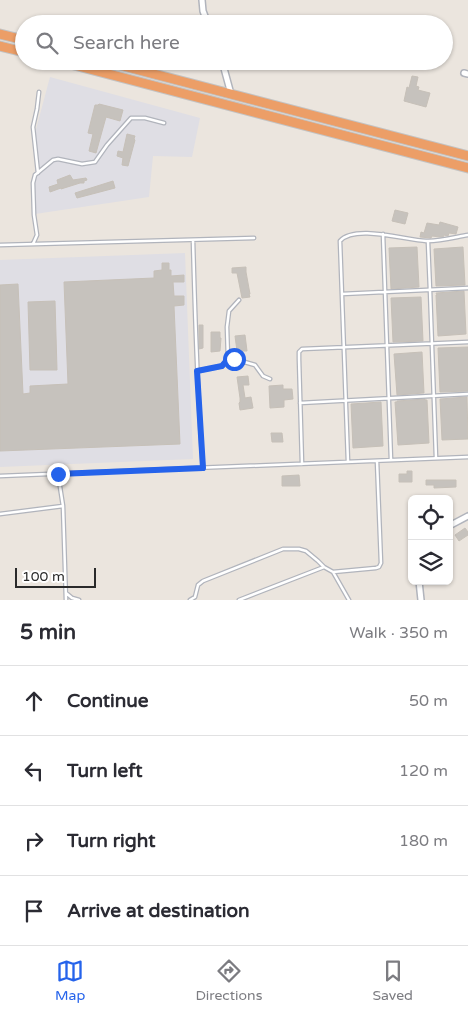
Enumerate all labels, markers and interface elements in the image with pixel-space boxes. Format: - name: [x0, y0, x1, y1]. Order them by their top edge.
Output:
- search box: [15, 15, 453, 70]
- icon: search: [33, 29, 61, 57]
- text: Search here: [73, 32, 180, 54]
- route start: [223, 348, 246, 371]
- route end: [47, 463, 70, 486]
- map controls: [408, 495, 453, 585]
- button: locate: [408, 495, 453, 540]
- button: layers: [408, 540, 453, 585]
- scale bar: [15, 565, 96, 588]
- text: 100 m: [22, 568, 65, 585]
- text: 5 min: [20, 620, 76, 645]
- text: Walk · 350 m: [349, 623, 448, 643]
- icon: ahead: [20, 687, 48, 715]
- text: Continue: [67, 690, 149, 712]
- text: 50 m: [409, 691, 448, 711]
- icon: left: [20, 757, 48, 785]
- text: Turn left: [67, 760, 143, 782]
- text: 120 m: [399, 761, 448, 781]
- icon: right: [20, 827, 48, 855]
- text: Turn right: [67, 830, 155, 852]
- text: 180 m: [399, 831, 448, 851]
- icon: arrive: [20, 897, 48, 925]
- text: Arrive at destination: [67, 900, 250, 922]
- tab: Map: [55, 957, 85, 1004]
- tab: Directions: [195, 957, 262, 1004]
- tab: Saved: [372, 957, 413, 1004]

